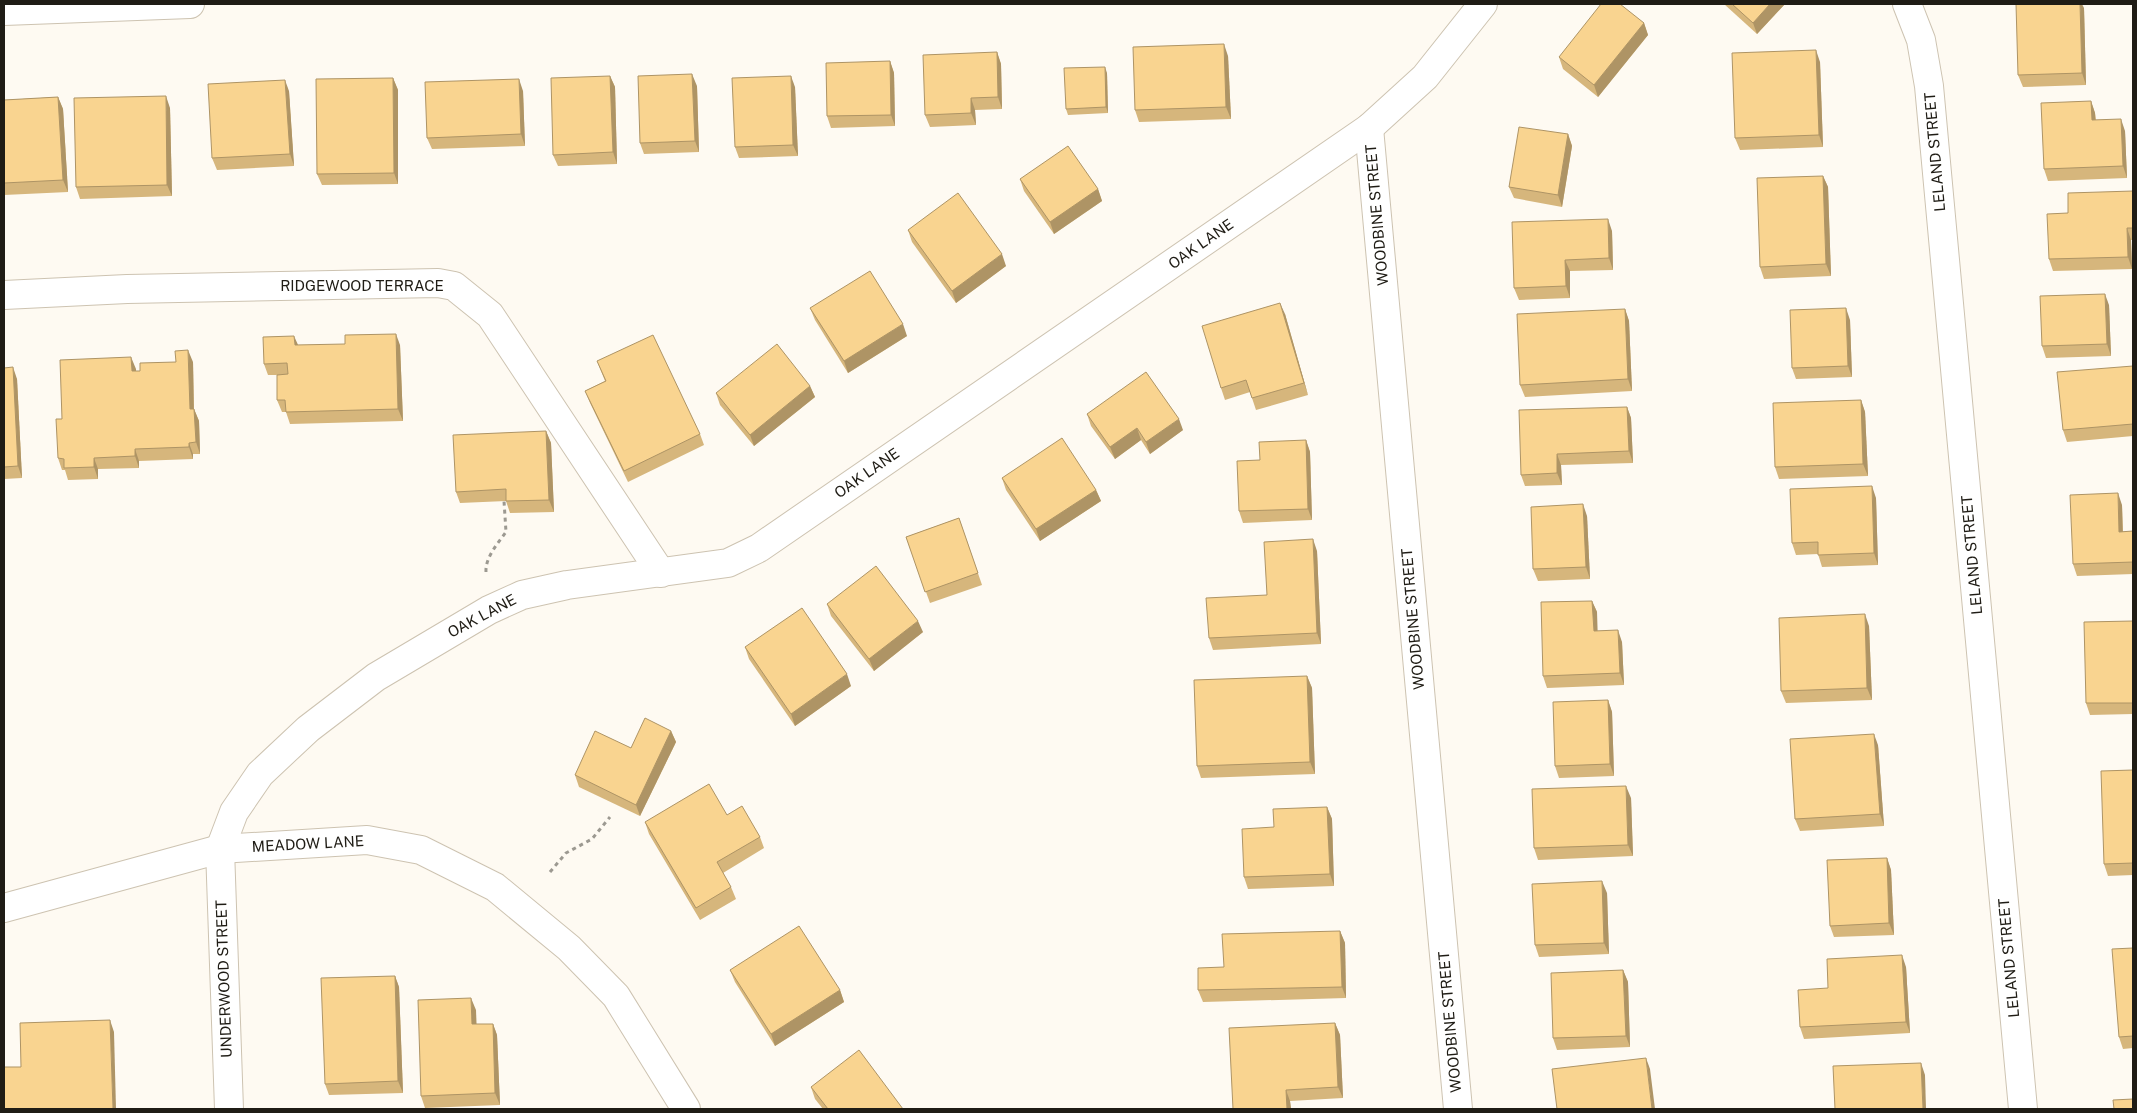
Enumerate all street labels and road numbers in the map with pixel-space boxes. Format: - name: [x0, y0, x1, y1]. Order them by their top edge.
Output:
- street label: LELAND STREET: [1921, 92, 1948, 212]
- street label: WOODBINE STREET: [1362, 144, 1391, 286]
- street label: OAK LANE: [1165, 215, 1236, 272]
- street label: RIDGEWOOD TERRACE: [280, 277, 444, 294]
- street label: OAK LANE: [831, 444, 902, 501]
- street label: LELAND STREET: [1958, 495, 1985, 615]
- street label: WOODBINE STREET: [1398, 548, 1427, 690]
- street label: OAK LANE: [445, 590, 519, 641]
- street label: MEADOW LANE: [251, 832, 365, 855]
- street label: LELAND STREET: [1995, 898, 2022, 1018]
- street label: UNDERWOOD STREET: [212, 900, 235, 1058]
- street label: WOODBINE STREET: [1435, 951, 1464, 1093]

